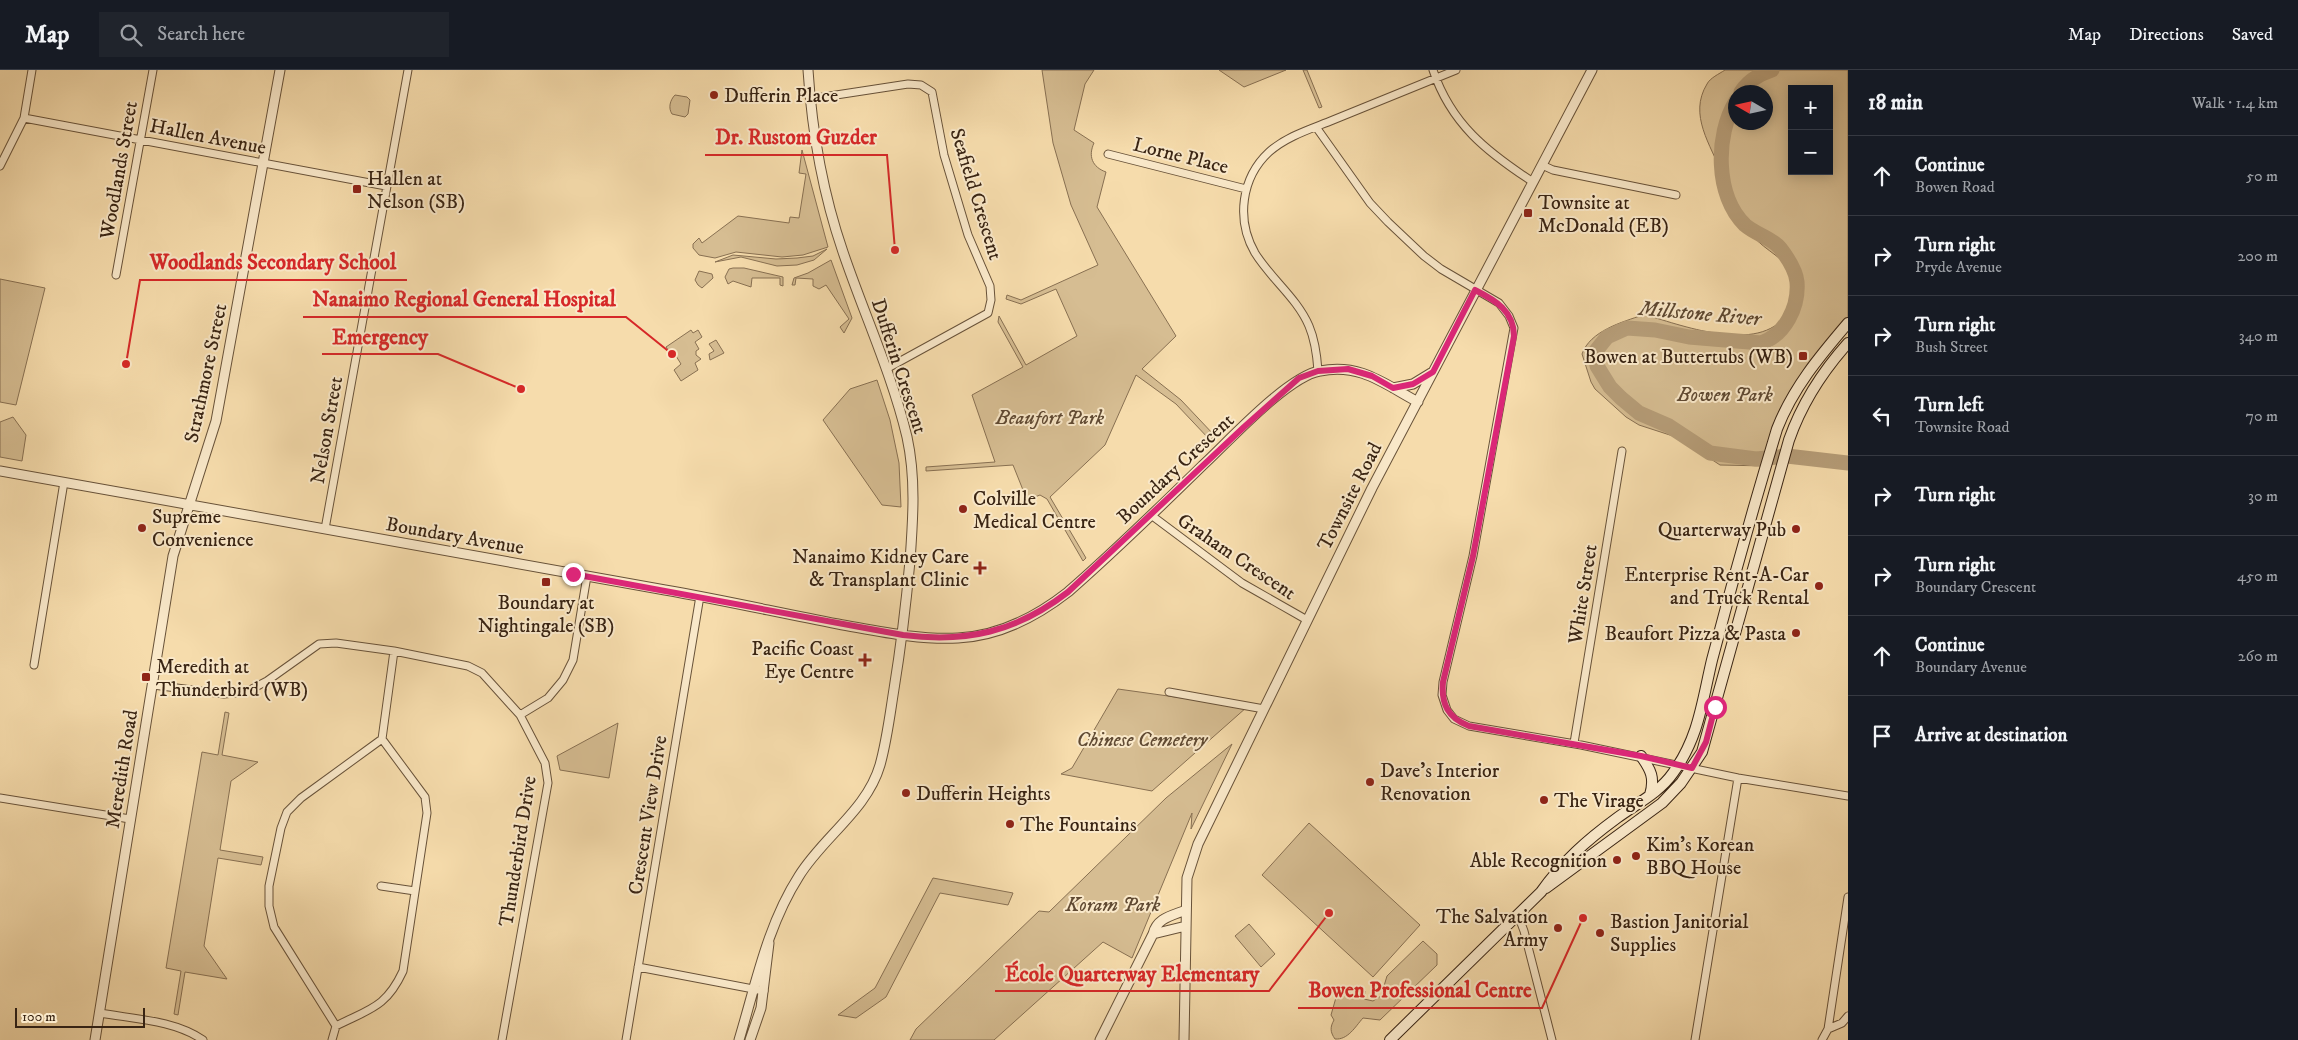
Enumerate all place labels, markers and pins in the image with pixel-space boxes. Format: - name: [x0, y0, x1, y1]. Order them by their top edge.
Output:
- place label: Dufferin Place: [724, 84, 838, 109]
- marker: Dufferin Place: [708, 89, 720, 101]
- callout: Dr. Rustom Guzder: [705, 119, 887, 155]
- place label: Hallen at Nelson (SB): [367, 167, 465, 215]
- marker: Hallen at Nelson (SB): [351, 183, 363, 195]
- place label: Townsite at McDonald (EB): [1538, 191, 1669, 239]
- marker: Townsite at McDonald (EB): [1522, 207, 1534, 219]
- callout: Woodlands Secondary School: [140, 244, 407, 280]
- callout: Nanaimo Regional General Hospital: [303, 281, 626, 317]
- callout: Emergency: [322, 318, 438, 354]
- place label: Bowen at Buttertubs (WB): [1584, 345, 1793, 370]
- marker: Bowen at Buttertubs (WB): [1797, 350, 1809, 362]
- place label: Colville Medical Centre: [973, 487, 1096, 535]
- marker: Colville Medical Centre: [957, 503, 969, 515]
- place label: Supreme Convenience: [152, 505, 254, 553]
- place label: Quarterway Pub: [1658, 518, 1786, 543]
- marker: Supreme Convenience: [136, 522, 148, 534]
- marker: Quarterway Pub: [1790, 523, 1802, 535]
- place label: Nanaimo Kidney Care & Transplant Clinic: [792, 545, 969, 593]
- marker: Nanaimo Kidney Care & Transplant Clinic: [973, 561, 987, 575]
- place label: Enterprise Rent-A-Car and Truck Rental: [1624, 563, 1810, 611]
- marker: Boundary at Nightingale (SB): [540, 576, 552, 588]
- marker: Enterprise Rent-A-Car and Truck Rental: [1813, 580, 1825, 592]
- place label: Boundary at Nightingale (SB): [478, 591, 614, 639]
- place label: Beaufort Pizza & Pasta: [1605, 622, 1786, 647]
- marker: Beaufort Pizza & Pasta: [1790, 627, 1802, 639]
- place label: Pacific Coast Eye Centre: [751, 637, 854, 685]
- marker: Pacific Coast Eye Centre: [858, 653, 872, 667]
- place label: Meredith at Thunderbird (WB): [156, 655, 308, 703]
- marker: Meredith at Thunderbird (WB): [140, 671, 152, 683]
- place label: Dave's Interior Renovation: [1380, 759, 1500, 807]
- marker: Dave's Interior Renovation: [1364, 776, 1376, 788]
- place label: Dufferin Heights: [916, 782, 1051, 807]
- marker: Dufferin Heights: [900, 787, 912, 799]
- place label: The Virage: [1554, 789, 1644, 814]
- marker: The Virage: [1538, 794, 1550, 806]
- place label: The Fountains: [1020, 813, 1137, 838]
- marker: The Fountains: [1004, 818, 1016, 830]
- place label: Kim's Korean BBQ House: [1646, 833, 1755, 881]
- place label: Able Recognition: [1470, 849, 1608, 874]
- marker: Kim's Korean BBQ House: [1630, 850, 1642, 862]
- marker: Able Recognition: [1611, 854, 1623, 866]
- place label: The Salvation Army: [1436, 905, 1549, 953]
- place label: Bastion Janitorial Supplies: [1610, 910, 1749, 958]
- marker: The Salvation Army: [1552, 922, 1564, 934]
- marker: Bastion Janitorial Supplies: [1594, 927, 1606, 939]
- callout: École Quarterway Elementary: [995, 955, 1269, 991]
- callout: Bowen Professional Centre: [1298, 972, 1542, 1008]

